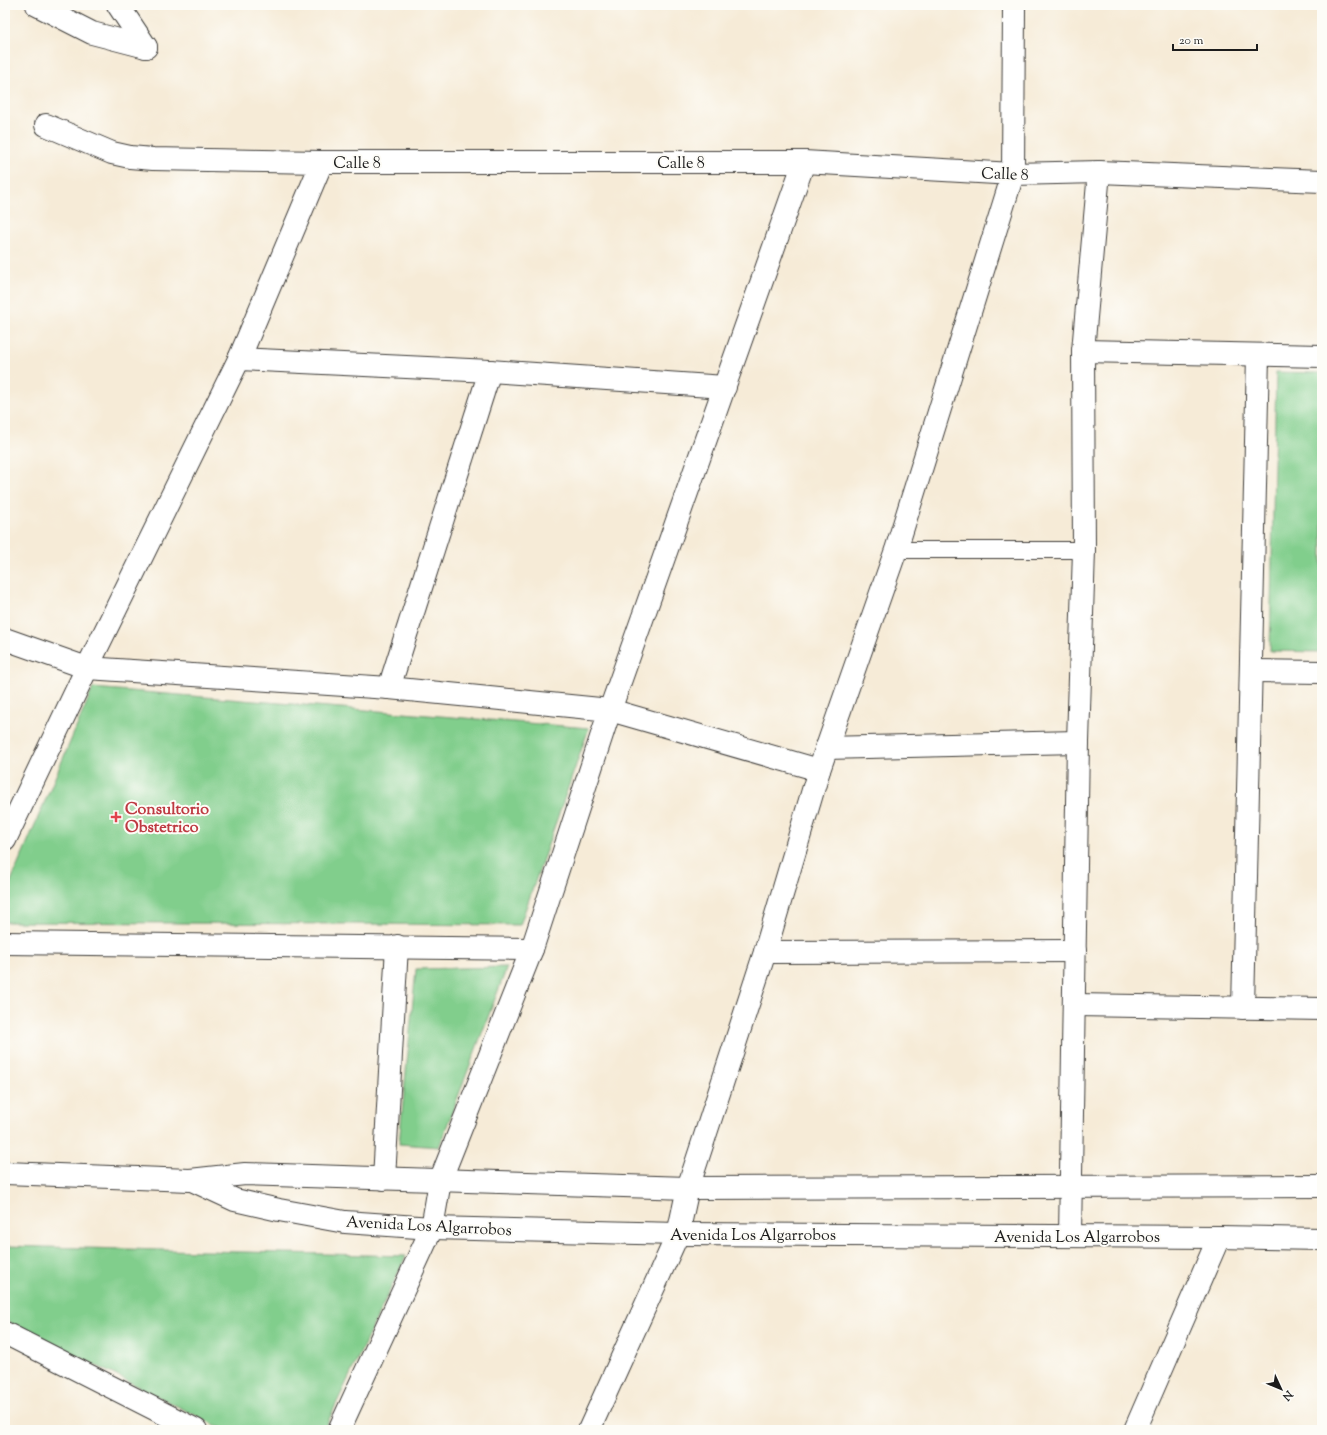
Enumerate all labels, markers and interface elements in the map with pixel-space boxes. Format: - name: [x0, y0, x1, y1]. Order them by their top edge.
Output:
- scale bar: [1173, 26, 1257, 52]
- text: 20 m: [1179, 32, 1204, 50]
- street label: Calle 8: [333, 153, 381, 176]
- street label: Calle 8: [657, 153, 705, 176]
- street label: Calle 8: [981, 163, 1029, 188]
- place label: Consultorio Obstetrico: [125, 799, 209, 840]
- marker: Consultorio Obstetrico: [110, 811, 122, 823]
- street label: Avenida Los Algarrobos: [345, 1212, 512, 1243]
- street label: Avenida Los Algarrobos: [670, 1225, 836, 1248]
- street label: Avenida Los Algarrobos: [994, 1227, 1160, 1250]
- north arrow: [1261, 1369, 1301, 1409]
- text: N: [1279, 1386, 1297, 1404]

